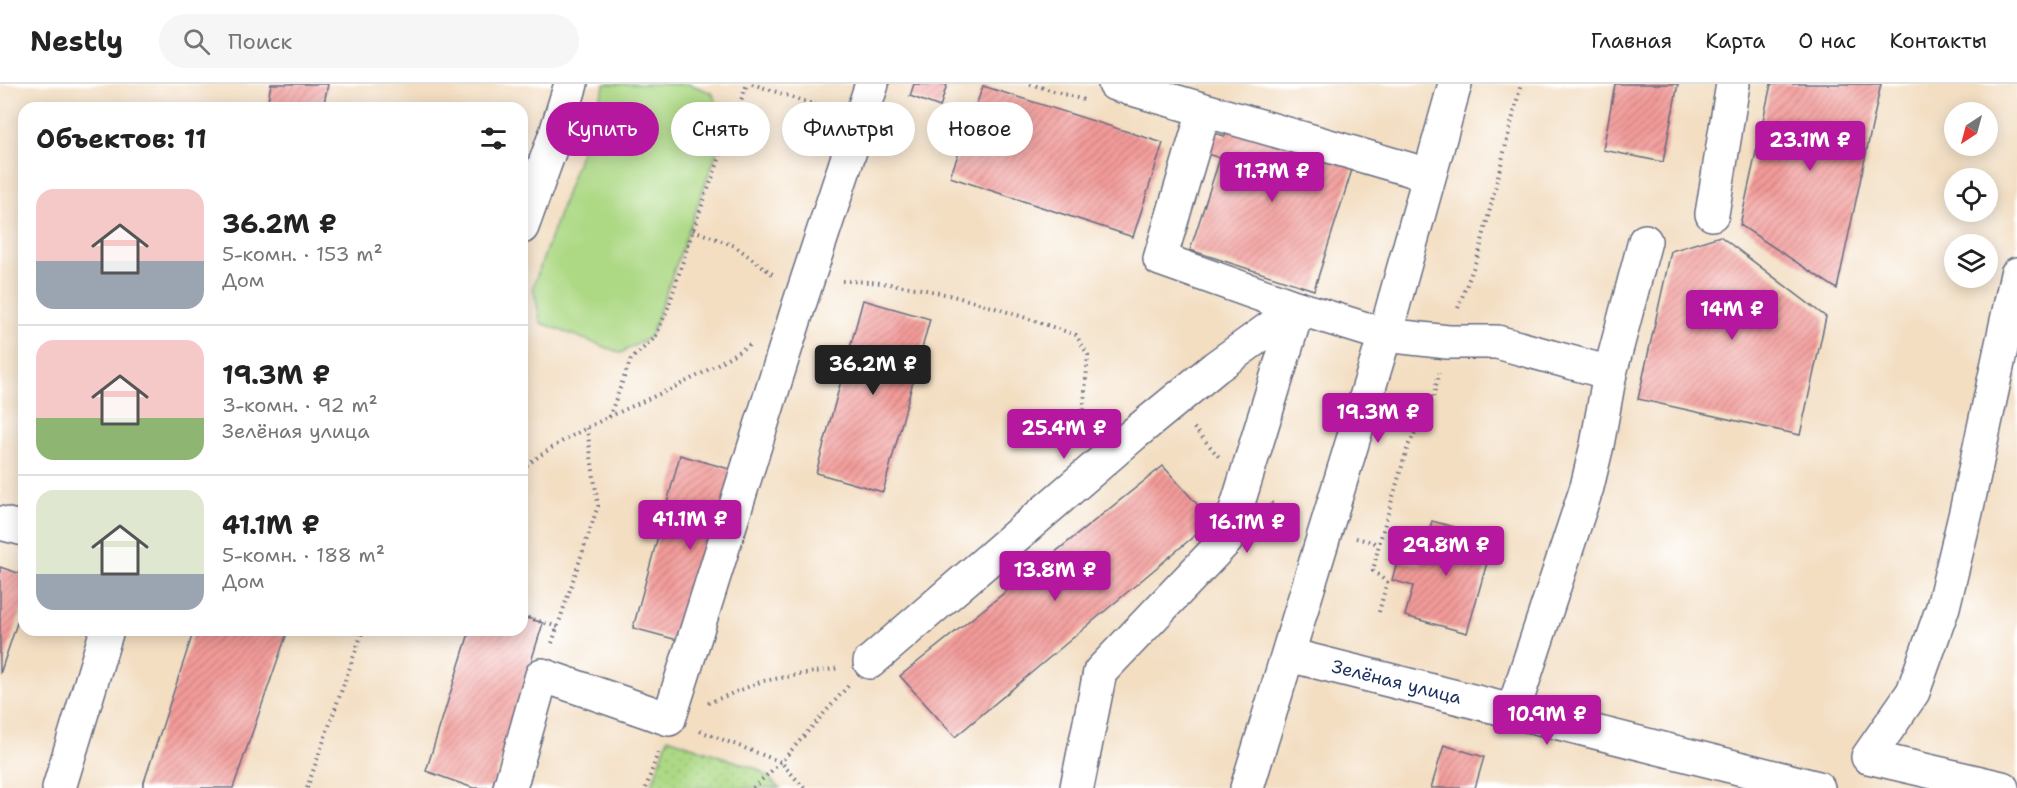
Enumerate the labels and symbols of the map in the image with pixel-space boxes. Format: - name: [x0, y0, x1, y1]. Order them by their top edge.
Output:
- north arrow: [1944, 102, 1998, 156]
- pin: 23.1M ₽: [1755, 121, 1865, 172]
- pin: 11.7M ₽: [1217, 152, 1327, 203]
- pin: 14M ₽: [1690, 290, 1774, 341]
- pin: 36.2M ₽: [818, 345, 928, 396]
- pin: 19.3M ₽: [1323, 393, 1433, 444]
- pin: 25.4M ₽: [1009, 409, 1119, 460]
- pin: 41.1M ₽: [635, 500, 745, 551]
- pin: 16.1M ₽: [1192, 503, 1302, 554]
- pin: 29.8M ₽: [1391, 526, 1501, 577]
- pin: 13.8M ₽: [1000, 551, 1110, 602]
- street label: Зелёная улица: [1329, 654, 1464, 710]
- pin: 10.9M ₽: [1492, 695, 1602, 746]

